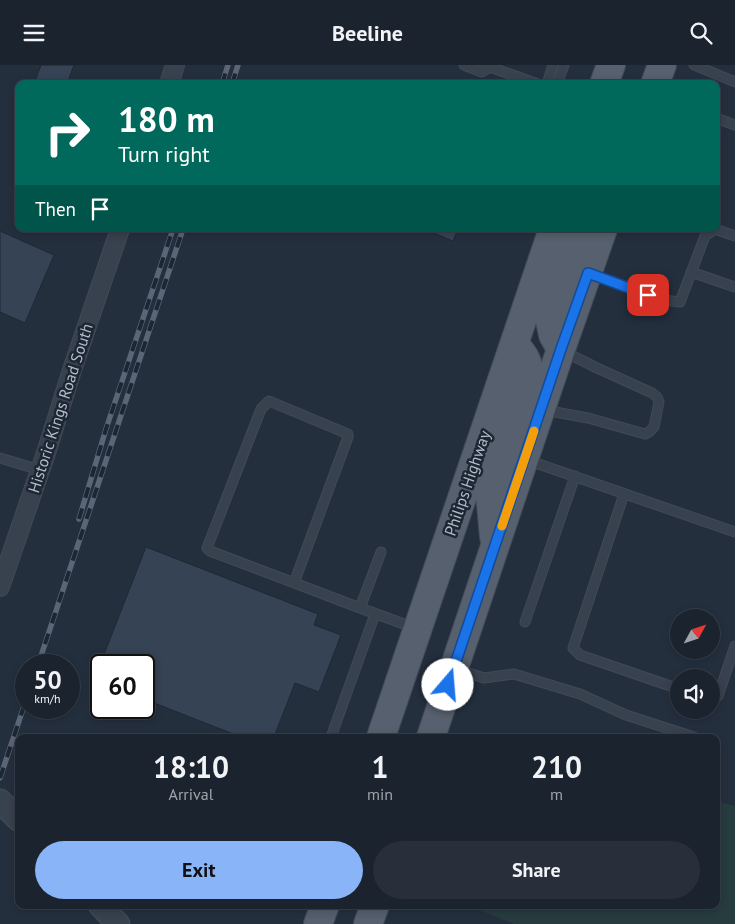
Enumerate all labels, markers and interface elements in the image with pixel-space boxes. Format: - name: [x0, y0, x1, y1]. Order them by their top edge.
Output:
- icon: menu: [20, 19, 48, 47]
- text: Beeline: [332, 19, 403, 47]
- icon: search: [687, 19, 715, 47]
- text: 180 m: [118, 96, 215, 142]
- icon: right: [35, 100, 100, 165]
- text: Turn right: [118, 140, 210, 168]
- icon: arrive: [86, 195, 114, 223]
- text: Then: [35, 197, 76, 221]
- pin: [627, 274, 669, 316]
- icon: arrive: [634, 281, 662, 309]
- street label: Historic Kings Road South: [23, 321, 97, 495]
- street label: Philips Highway: [440, 427, 495, 538]
- north arrow: [670, 609, 720, 659]
- map controls: [670, 609, 720, 719]
- speed limit sign: 60: [90, 654, 155, 719]
- position arrow: [421, 658, 473, 710]
- text: 50: [33, 664, 62, 696]
- button: sound: [670, 669, 720, 719]
- text: km/h: [34, 691, 61, 706]
- text: 18:10: [153, 747, 229, 786]
- text: 1: [372, 747, 389, 786]
- text: 210: [531, 747, 582, 786]
- text: Arrival: [169, 784, 213, 804]
- text: min: [367, 784, 393, 804]
- text: m: [550, 784, 563, 804]
- button: Exit: [35, 841, 363, 899]
- button: Share: [373, 841, 700, 899]

